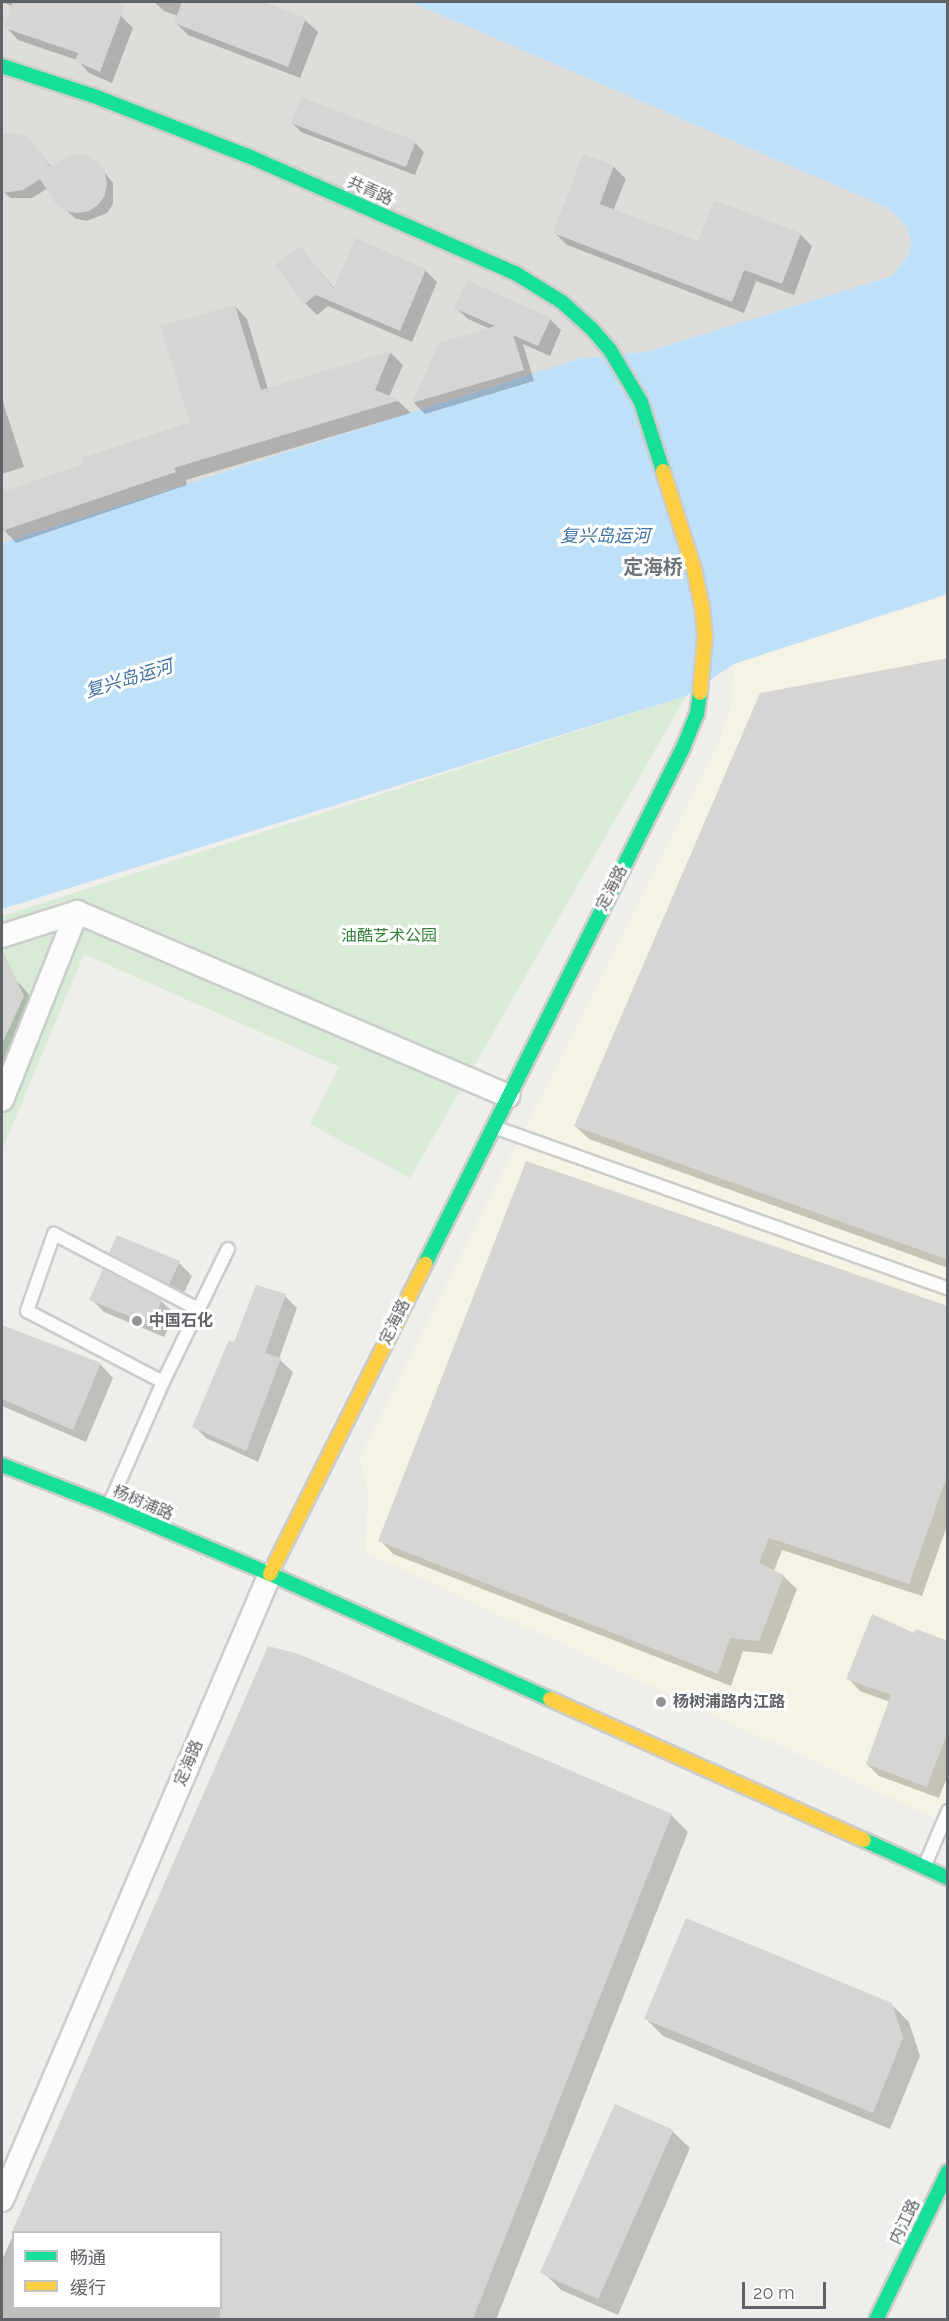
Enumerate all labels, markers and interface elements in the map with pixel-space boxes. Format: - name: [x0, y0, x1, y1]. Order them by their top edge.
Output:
- street label: 共青路: [344, 172, 396, 210]
- water label: 复兴岛运河: [560, 525, 650, 547]
- district label: 定海桥: [623, 555, 683, 579]
- water label: 复兴岛运河: [83, 656, 175, 702]
- street label: 定海路: [593, 862, 631, 914]
- park label: 油酷艺术公园: [341, 926, 437, 946]
- street label: 定海路: [376, 1296, 414, 1348]
- place label: 中国石化: [149, 1311, 213, 1331]
- marker: 中国石化: [130, 1314, 144, 1328]
- street label: 杨树浦路: [110, 1482, 176, 1524]
- place label: 杨树浦路内江路: [673, 1692, 785, 1712]
- marker: 杨树浦路内江路: [654, 1695, 668, 1709]
- street label: 定海路: [171, 1737, 207, 1789]
- street label: 内江路: [886, 2196, 924, 2248]
- legend: [12, 2231, 222, 2309]
- text: 畅通: [70, 2247, 106, 2268]
- scale bar: [745, 2270, 829, 2308]
- text: 缓行: [70, 2277, 106, 2298]
- text: 20 m: [753, 2282, 795, 2303]

